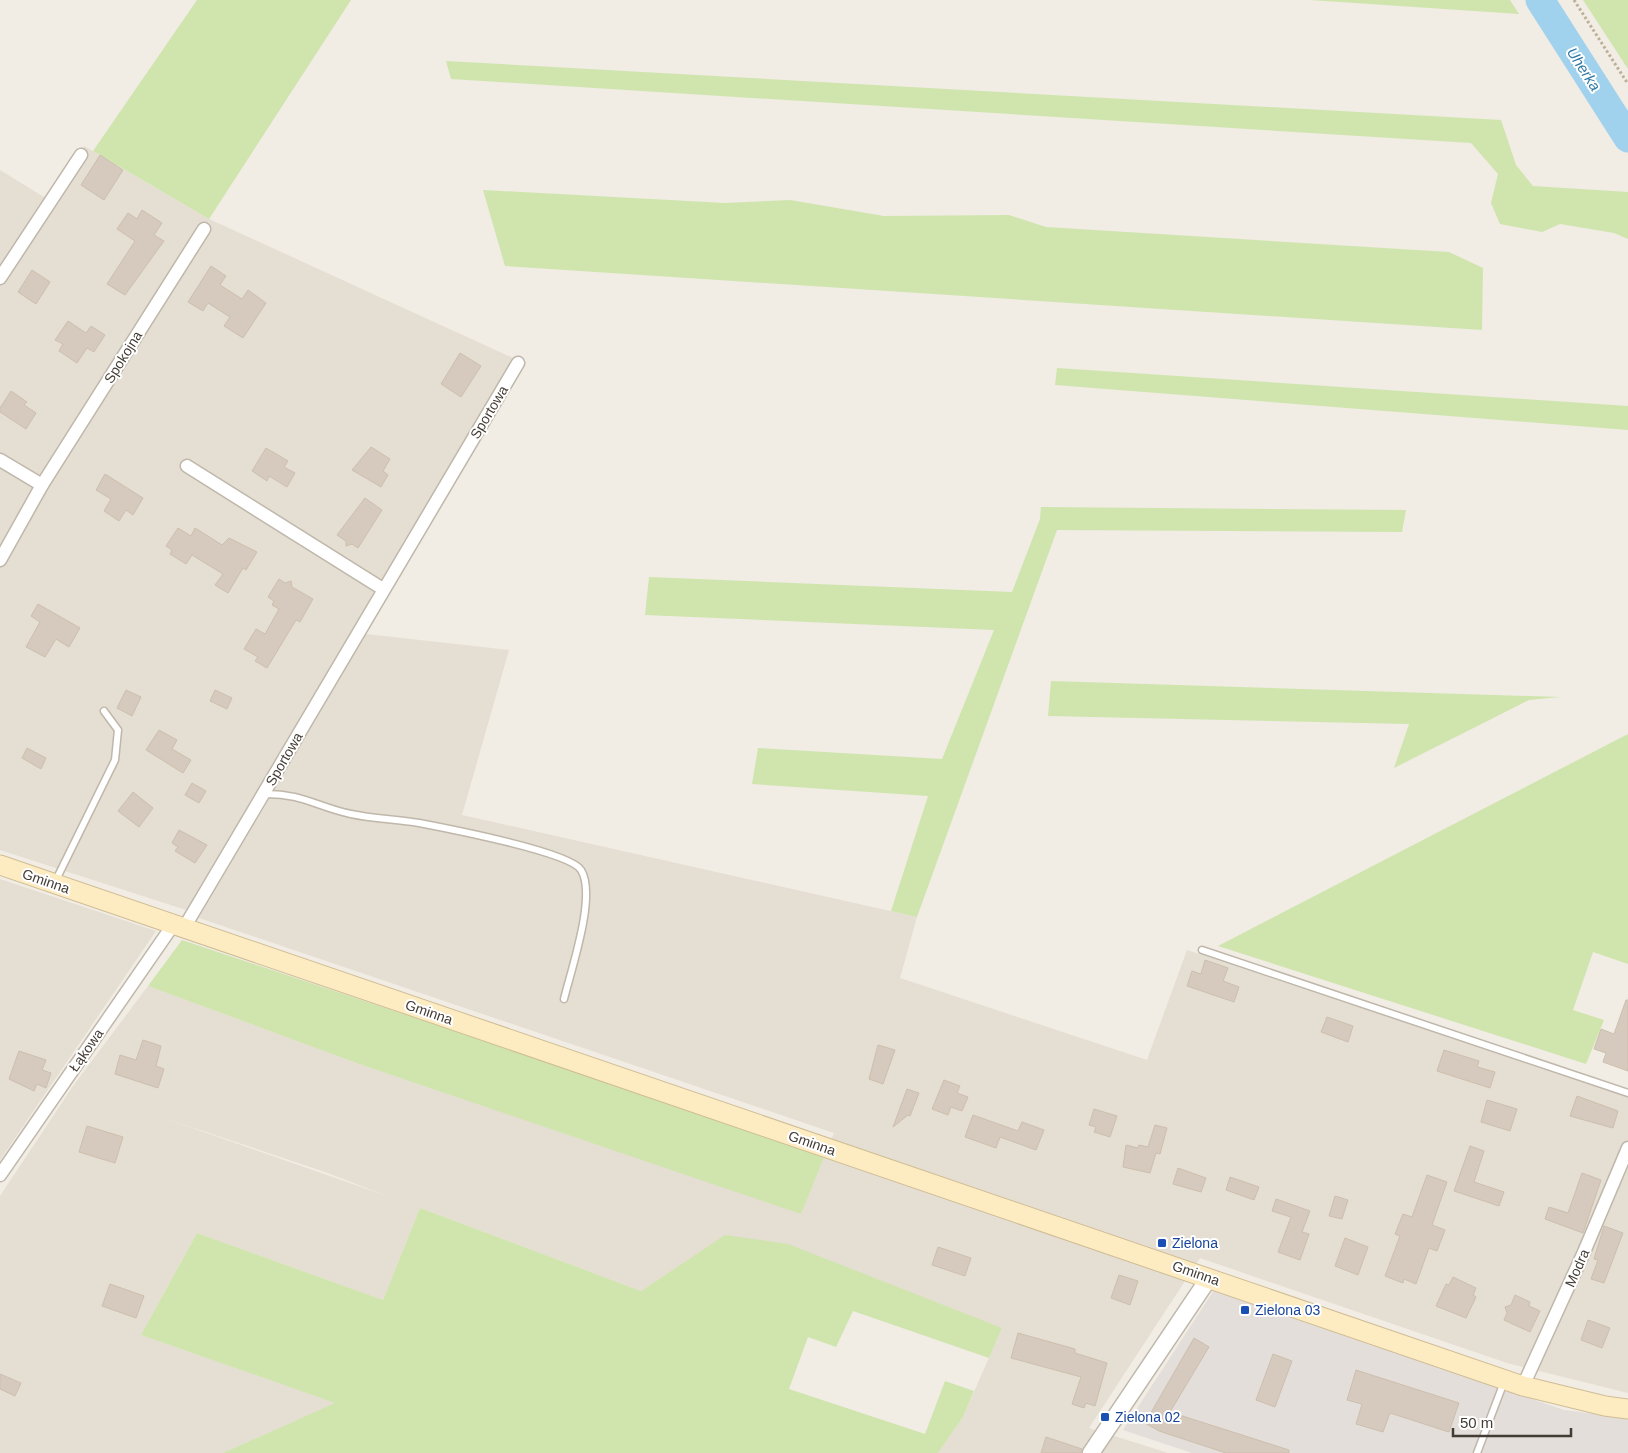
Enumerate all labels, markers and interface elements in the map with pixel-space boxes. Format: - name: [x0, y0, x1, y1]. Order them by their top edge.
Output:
- water label: Uherka: [1564, 44, 1604, 94]
- street label: Spokojna: [101, 328, 145, 386]
- street label: Sportowa: [467, 382, 511, 441]
- street label: Sportowa: [262, 729, 306, 789]
- street label: Gminna: [20, 865, 72, 897]
- street label: Gminna: [403, 996, 455, 1028]
- street label: Łąkowa: [66, 1025, 107, 1074]
- street label: Gminna: [786, 1127, 838, 1159]
- place label: Zielona: [1172, 1235, 1218, 1251]
- marker: Zielona: [1156, 1237, 1168, 1249]
- street label: Modra: [1562, 1246, 1592, 1289]
- street label: Gminna: [1170, 1257, 1222, 1289]
- place label: Zielona 03: [1255, 1302, 1321, 1318]
- marker: Zielona 03: [1239, 1304, 1251, 1316]
- scale bar: [1453, 1406, 1570, 1438]
- place label: Zielona 02: [1115, 1409, 1181, 1425]
- marker: Zielona 02: [1099, 1411, 1111, 1423]
- text: 50 m: [1460, 1414, 1493, 1431]

